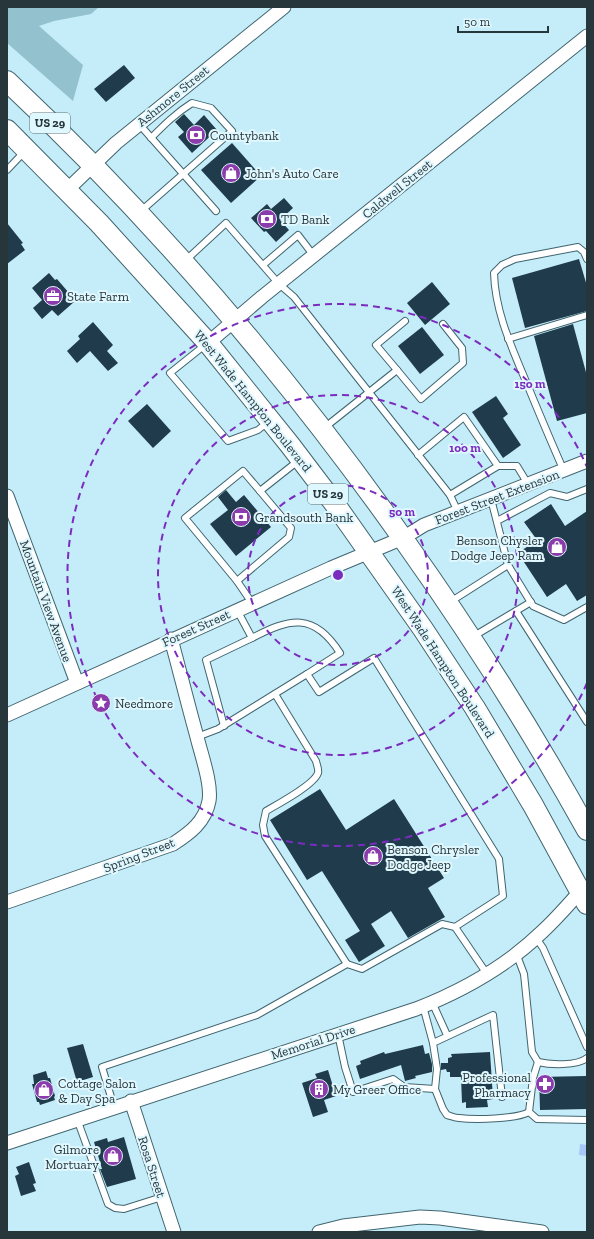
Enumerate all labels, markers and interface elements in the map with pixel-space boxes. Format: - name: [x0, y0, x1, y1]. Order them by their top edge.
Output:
- scale bar: [458, 8, 548, 34]
- text: 50 m: [464, 15, 491, 29]
- street label: Ashmore Street: [134, 62, 212, 130]
- road number: US 29: [30, 113, 70, 133]
- bank icon: Countybank: [185, 124, 207, 146]
- place label: Countybank: [210, 128, 279, 143]
- street label: Caldwell Street: [359, 156, 435, 222]
- shop icon: John's Auto Care: [220, 162, 242, 184]
- place label: John's Auto Care: [245, 166, 339, 181]
- bank icon: TD Bank: [256, 208, 278, 230]
- place label: TD Bank: [281, 212, 330, 227]
- office icon: State Farm: [42, 285, 64, 307]
- place label: State Farm: [67, 289, 130, 304]
- street label: West Wade Hampton Boulevard: [191, 327, 315, 475]
- text: 150 m: [515, 377, 546, 391]
- text: 100 m: [449, 441, 481, 455]
- street label: Forest Street Extension: [433, 466, 562, 528]
- road number: US 29: [308, 484, 348, 504]
- text: 50 m: [389, 505, 415, 519]
- bank icon: Grandsouth Bank: [230, 506, 252, 528]
- place label: Grandsouth Bank: [255, 510, 353, 525]
- place label: Benson Chysler Dodge Jeep Ram: [451, 533, 544, 563]
- shop icon: Benson Chysler Dodge Jeep Ram: [546, 536, 568, 558]
- street label: Mountain View Avenue: [17, 538, 75, 664]
- centre of rings: [331, 568, 345, 582]
- street label: West Wade Hampton Boulevard: [388, 583, 498, 741]
- street label: Forest Street: [160, 606, 233, 650]
- place icon: Needmore: [90, 692, 112, 714]
- place label: Needmore: [115, 696, 173, 711]
- street label: Spring Street: [101, 835, 177, 875]
- place label: Benson Chrysler Dodge Jeep: [387, 842, 480, 872]
- shop icon: Benson Chrysler Dodge Jeep: [362, 845, 384, 867]
- street label: Memorial Drive: [269, 1021, 357, 1063]
- place label: Professional Pharmacy: [462, 1070, 532, 1100]
- pharmacy icon: Professional Pharmacy: [534, 1073, 556, 1095]
- place label: Cottage Salon & Day Spa: [58, 1076, 137, 1106]
- building icon: My Greer Office: [308, 1078, 330, 1100]
- shop icon: Cottage Salon & Day Spa: [33, 1079, 55, 1101]
- place label: My Greer Office: [333, 1082, 421, 1097]
- street label: Rosa Street: [135, 1134, 169, 1200]
- place label: Gilmore Mortuary: [45, 1142, 99, 1172]
- shop icon: Gilmore Mortuary: [102, 1145, 124, 1167]

